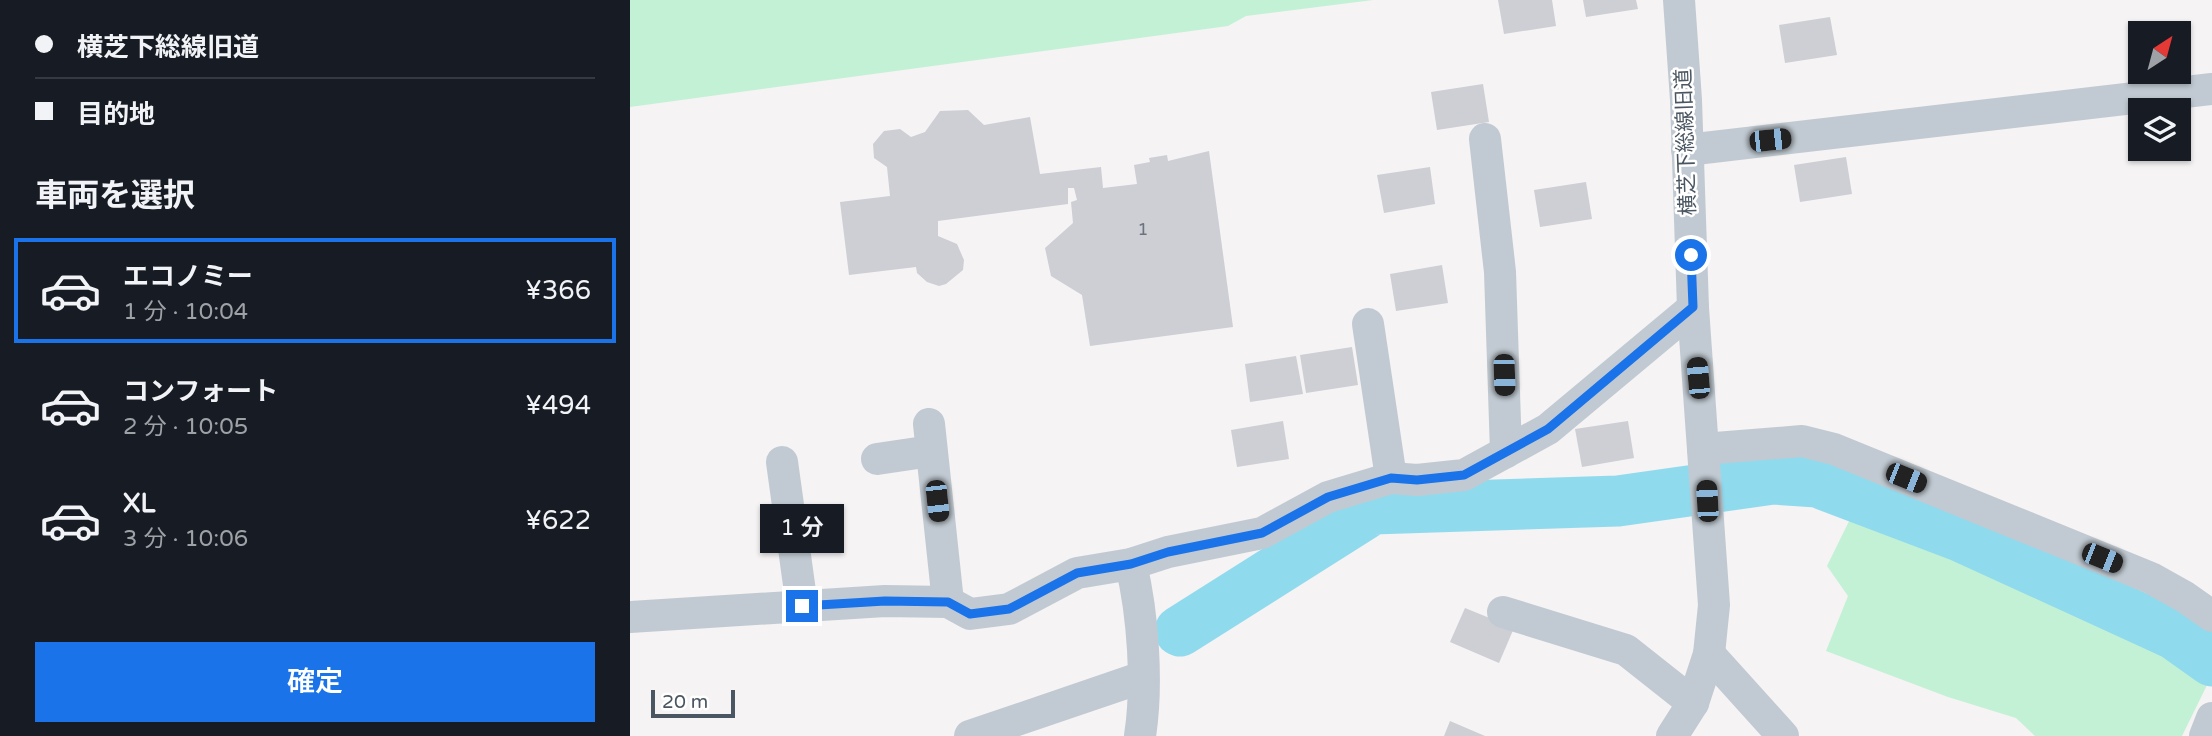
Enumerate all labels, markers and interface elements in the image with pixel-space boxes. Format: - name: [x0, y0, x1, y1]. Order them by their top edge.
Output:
- north arrow: [2128, 21, 2191, 84]
- map controls: [2128, 21, 2191, 161]
- text: 横芝下総線旧道: [77, 32, 259, 63]
- street label: 横芝下総線旧道: [1671, 68, 1701, 216]
- button: layers: [2128, 98, 2191, 161]
- text: 目的地: [77, 99, 155, 130]
- car: [1749, 127, 1792, 153]
- text: 車両を選択: [35, 177, 195, 215]
- house number: 1: [1137, 218, 1149, 240]
- route start: [1675, 239, 1707, 271]
- icon: car: [39, 259, 102, 322]
- text: エコノミー: [123, 261, 253, 292]
- text: ¥366: [525, 275, 591, 306]
- text: 1 分 · 10:04: [123, 298, 248, 326]
- car: [1493, 354, 1516, 396]
- car: [1686, 356, 1711, 400]
- icon: car: [39, 374, 102, 437]
- text: コンフォート: [123, 376, 278, 407]
- text: ¥494: [525, 390, 591, 421]
- text: 2 分 · 10:05: [123, 413, 248, 441]
- car: [1883, 460, 1930, 496]
- car: [925, 479, 950, 523]
- car: [1696, 479, 1719, 523]
- text: XL: [123, 488, 155, 519]
- icon: car: [39, 489, 102, 552]
- callout: 1 分: [760, 504, 844, 554]
- text: ¥622: [525, 505, 591, 536]
- text: 1 分: [780, 514, 824, 542]
- text: 3 分 · 10:06: [123, 525, 248, 553]
- car: [2079, 540, 2126, 576]
- route end: [786, 590, 818, 622]
- button: 確定: [35, 642, 595, 722]
- scale bar: [651, 687, 735, 719]
- text: 20 m: [662, 691, 708, 713]

